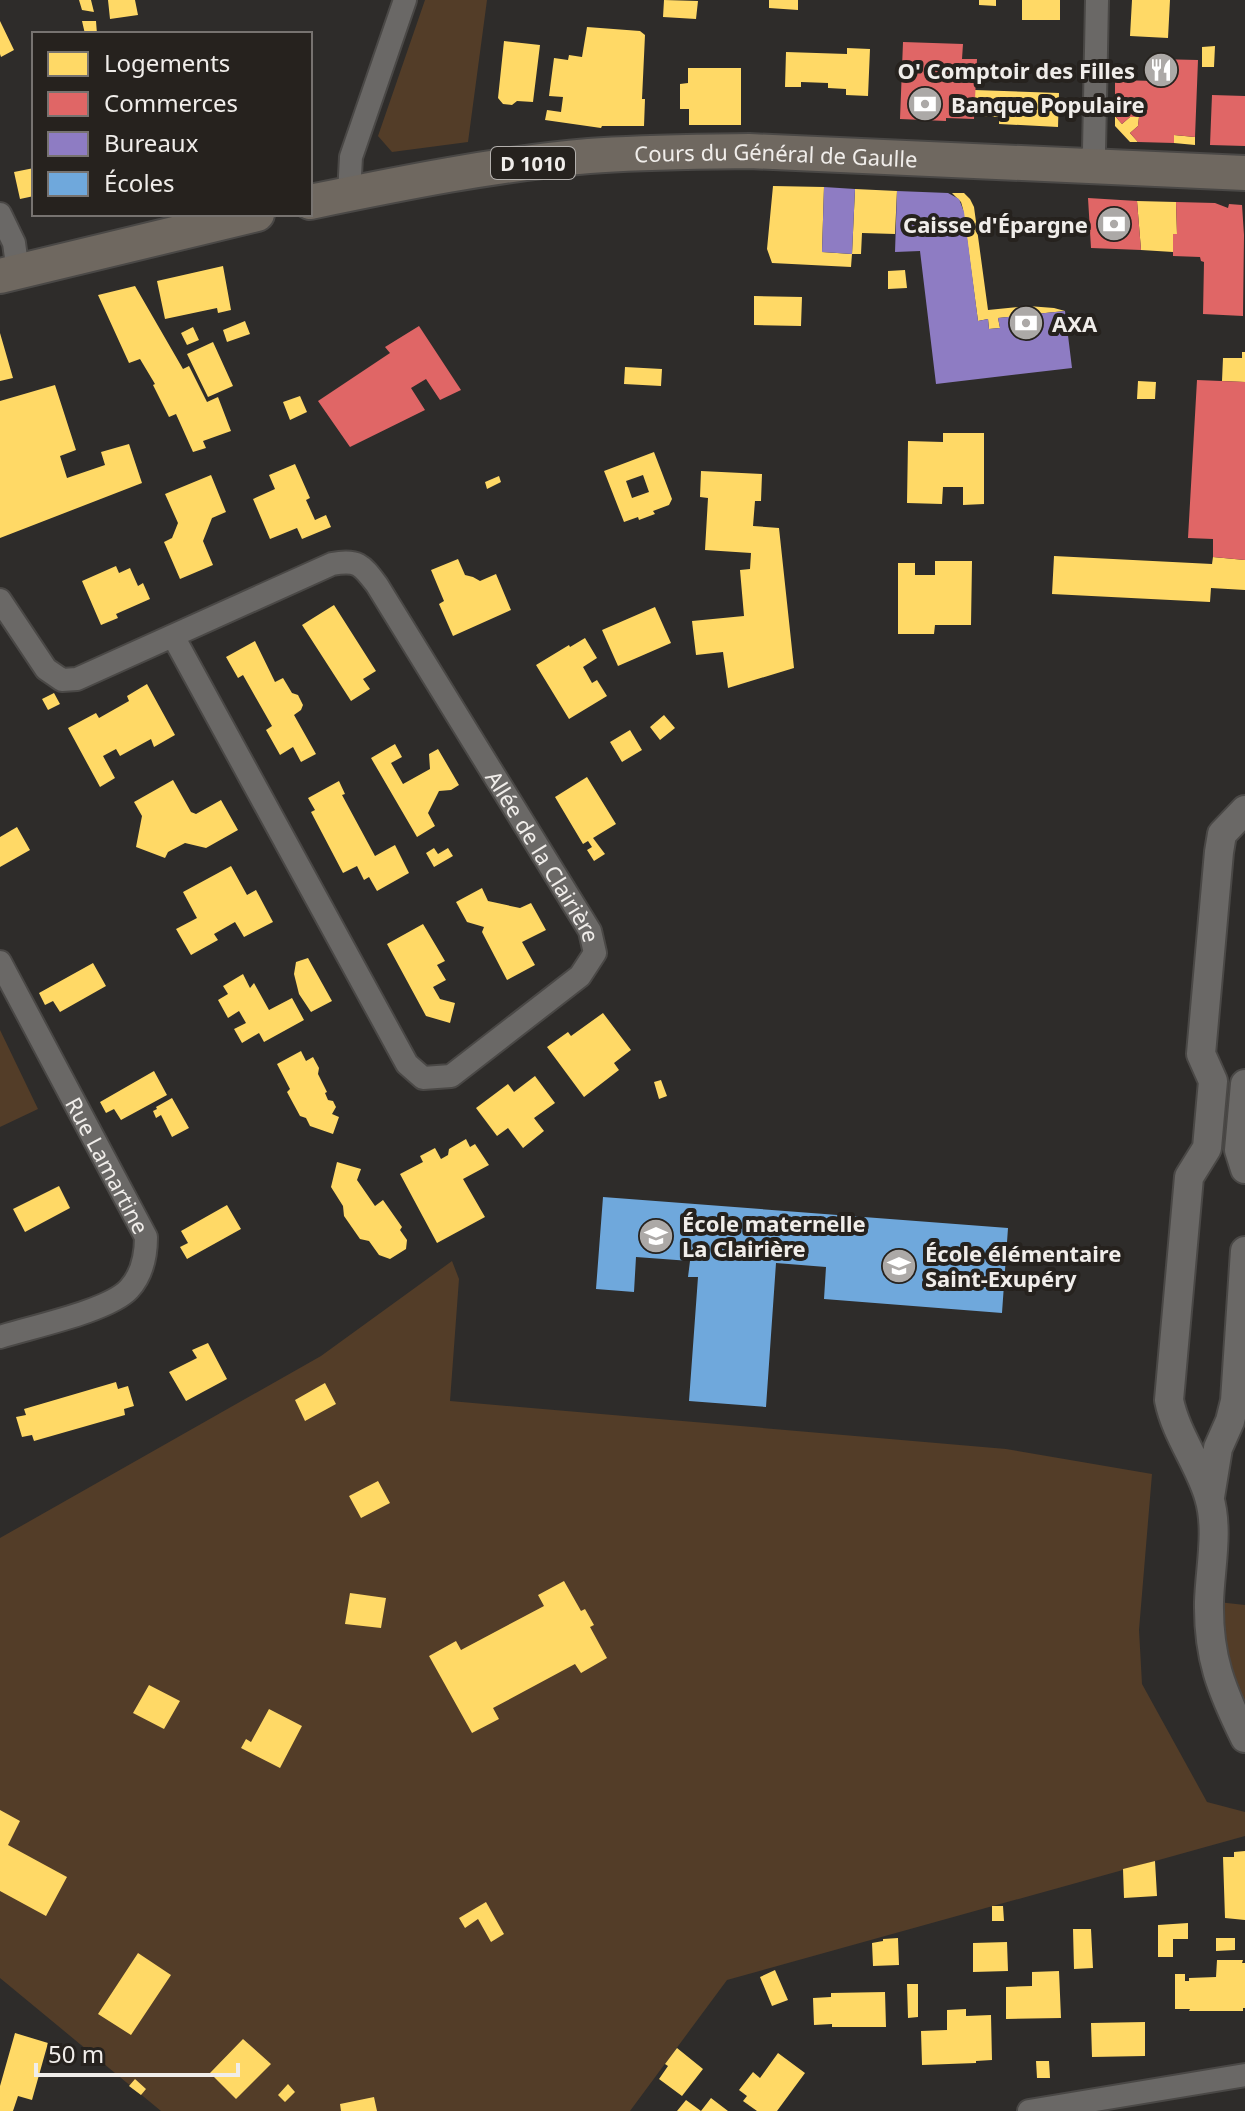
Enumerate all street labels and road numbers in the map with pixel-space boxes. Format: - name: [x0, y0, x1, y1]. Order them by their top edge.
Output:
- street label: Cours du Général de Gaulle: [634, 136, 918, 173]
- road number: D 1010: [491, 147, 575, 179]
- street label: Allée de la Clairière: [479, 764, 607, 945]
- street label: Rue Lamartine: [59, 1091, 157, 1239]

